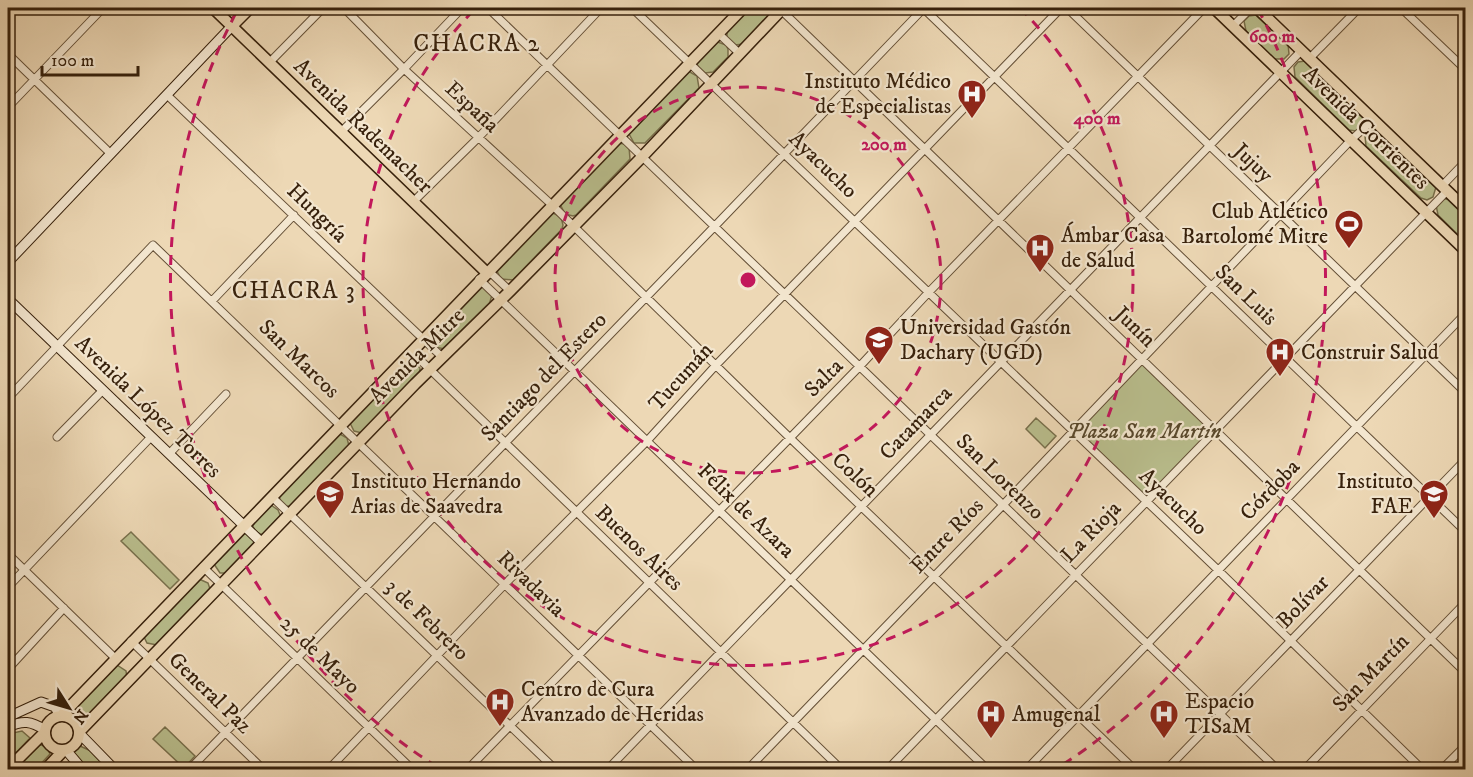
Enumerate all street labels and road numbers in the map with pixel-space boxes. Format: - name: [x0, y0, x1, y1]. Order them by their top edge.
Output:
- street label: Avenida Rademacher: [288, 53, 439, 200]
- street label: Avenida Corrientes: [1297, 61, 1435, 195]
- street label: España: [439, 75, 505, 139]
- street label: Ayacucho: [783, 126, 863, 204]
- street label: Jujuy: [1226, 136, 1279, 189]
- street label: Hungría: [281, 178, 354, 249]
- street label: San Luis: [1209, 259, 1283, 331]
- street label: Junín: [1107, 299, 1162, 354]
- street label: Avenida Mitre: [363, 302, 471, 410]
- street label: Santiago del Estero: [475, 307, 613, 447]
- street label: San Marcos: [253, 314, 345, 404]
- street label: Avenida López Torres: [69, 330, 227, 484]
- street label: Tucumán: [643, 337, 719, 417]
- street label: Salta: [799, 353, 849, 403]
- street label: Catamarca: [874, 380, 959, 466]
- street label: San Lorenzo: [950, 428, 1050, 526]
- street label: Colón: [826, 447, 884, 504]
- street label: Córdoba: [1234, 453, 1306, 526]
- street label: Félix de Azara: [692, 458, 801, 565]
- street label: Ayacucho: [1133, 463, 1213, 541]
- street label: Entre Ríos: [905, 493, 989, 579]
- street label: La Rioja: [1055, 495, 1127, 569]
- street label: Buenos Aires: [589, 499, 689, 597]
- street label: Rivadavia: [491, 545, 571, 623]
- street label: Bolívar: [1271, 569, 1336, 634]
- street label: 3 de Febrero: [379, 573, 475, 667]
- street label: 25 de Mayo: [274, 610, 366, 700]
- street label: San Martín: [1327, 628, 1415, 718]
- street label: General Paz: [163, 647, 258, 740]

